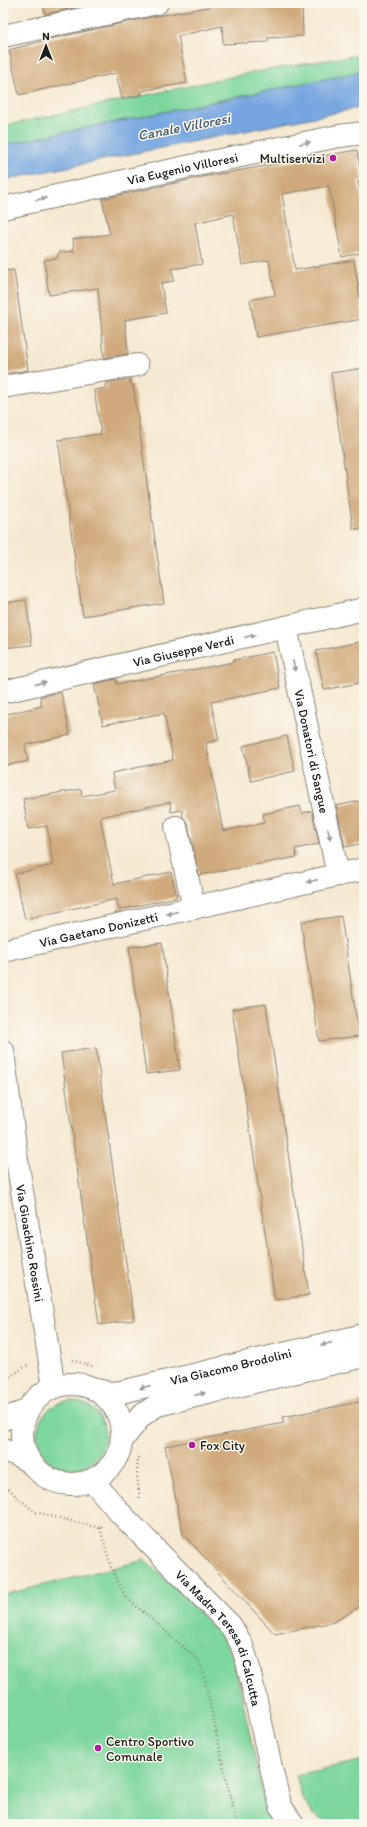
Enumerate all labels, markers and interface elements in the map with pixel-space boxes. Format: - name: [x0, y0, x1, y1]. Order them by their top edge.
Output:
- north arrow: [26, 26, 66, 66]
- text: N: [42, 30, 50, 43]
- water label: Canale Villoresi: [136, 109, 233, 144]
- one-way arrow: [299, 140, 311, 146]
- street label: Via Eugenio Villoresi: [126, 149, 239, 187]
- place label: Multiservizi: [260, 151, 325, 166]
- marker: Multiservizi: [328, 153, 338, 163]
- one-way arrow: [35, 196, 47, 202]
- street label: Via Giuseppe Verdi: [131, 632, 235, 669]
- one-way arrow: [243, 632, 256, 638]
- one-way arrow: [291, 659, 297, 672]
- one-way arrow: [35, 680, 47, 686]
- street label: Via Donatori di Sangue: [292, 688, 332, 815]
- one-way arrow: [327, 828, 333, 840]
- one-way arrow: [306, 878, 318, 884]
- street label: Via Gaetano Donizetti: [38, 909, 159, 950]
- one-way arrow: [166, 910, 178, 916]
- street label: Via Gioachino Rossini: [14, 1183, 47, 1303]
- one-way arrow: [320, 1341, 332, 1347]
- street label: Via Giacomo Brodolini: [169, 1345, 293, 1388]
- one-way arrow: [139, 1384, 151, 1390]
- one-way arrow: [194, 1391, 207, 1397]
- place label: Fox City: [200, 1438, 245, 1453]
- marker: Fox City: [187, 1440, 197, 1450]
- street label: Via Madre Teresa di Calcutta: [173, 1567, 265, 1708]
- place label: Centro Sportivo Comunale: [106, 1734, 194, 1764]
- marker: Centro Sportivo Comunale: [93, 1743, 103, 1753]

